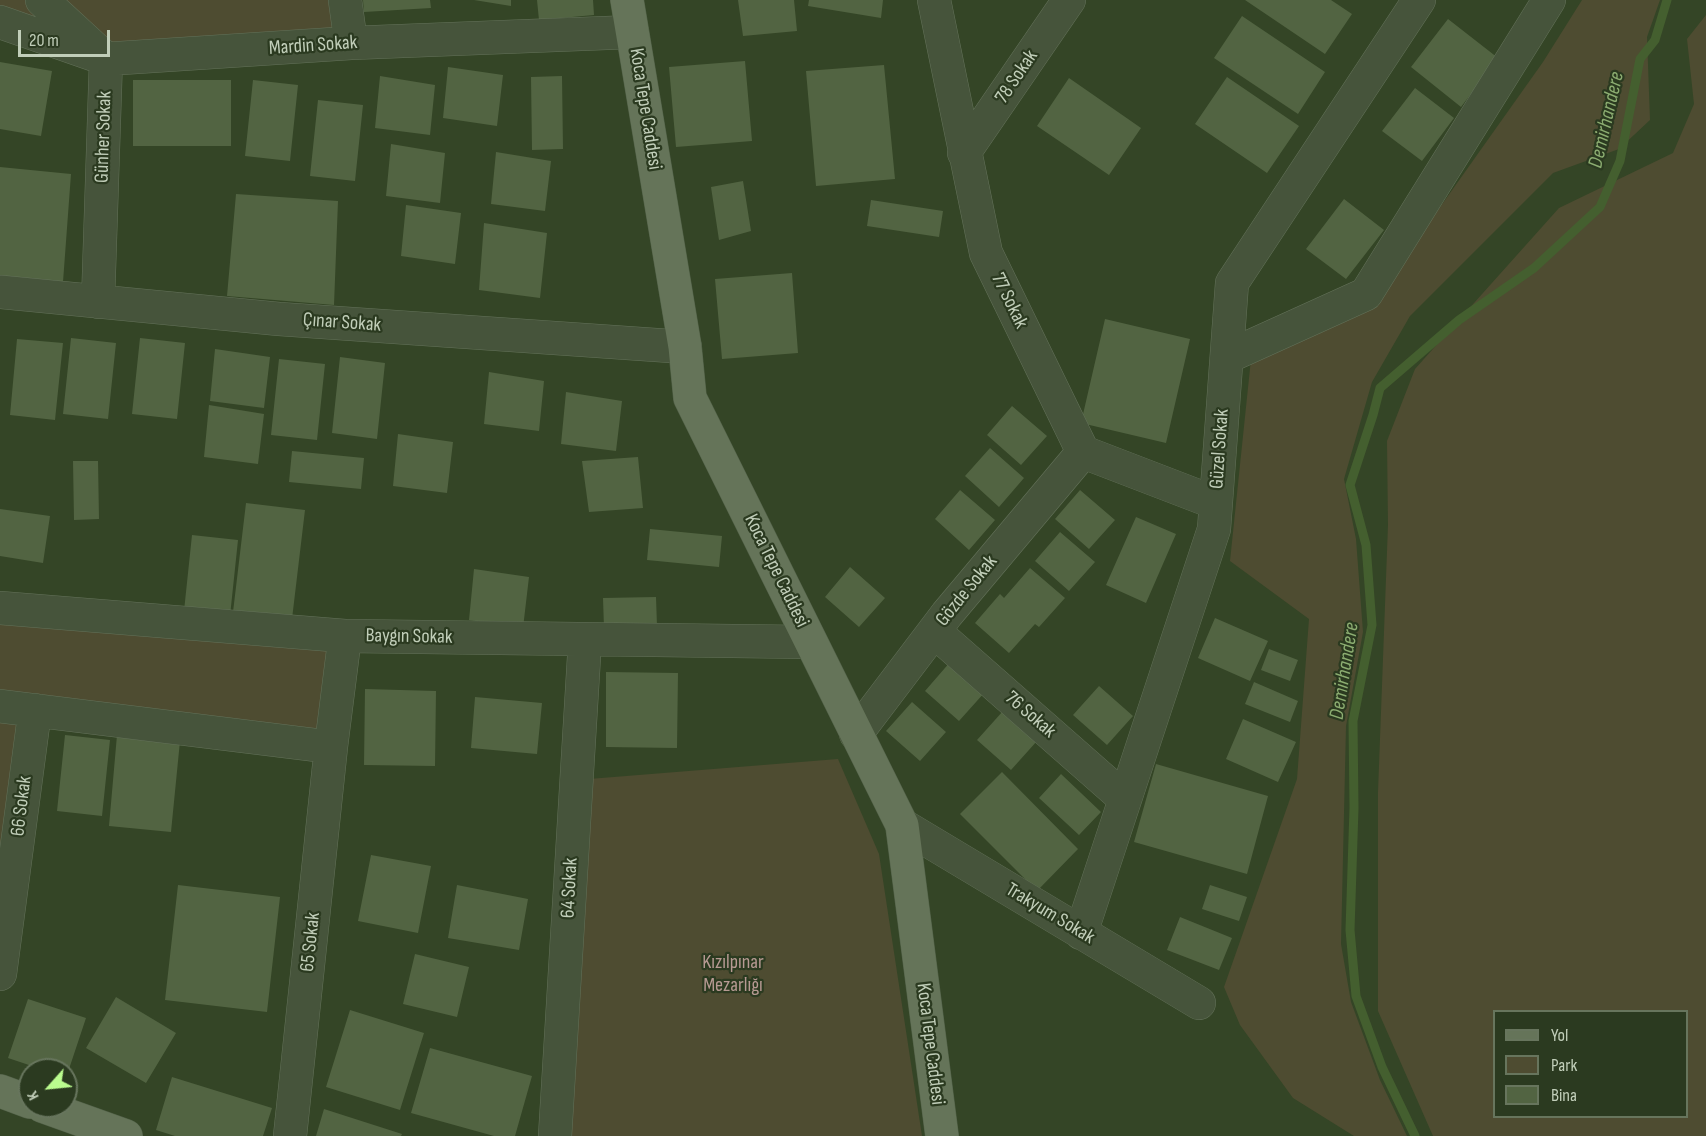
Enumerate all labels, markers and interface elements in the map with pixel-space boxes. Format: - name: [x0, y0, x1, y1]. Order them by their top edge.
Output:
- scale bar: [21, 18, 112, 56]
- text: 20 m: [29, 30, 59, 51]
- street label: Mardin Sokak: [268, 31, 358, 61]
- street label: 78 Sokak: [990, 46, 1044, 108]
- street label: Koca Tepe Caddesi: [624, 47, 666, 171]
- water label: Demirhandere: [1584, 69, 1630, 171]
- street label: Günher Sokak: [90, 90, 118, 184]
- street label: 77 Sokak: [985, 269, 1033, 333]
- street label: Çınar Sokak: [302, 308, 382, 338]
- street label: Güzel Sokak: [1205, 408, 1235, 490]
- street label: Koca Tepe Caddesi: [738, 511, 814, 631]
- street label: Gözde Sokak: [931, 551, 1003, 631]
- water label: Demirhandere: [1325, 621, 1365, 721]
- street label: Baygın Sokak: [365, 624, 453, 650]
- street label: 76 Sokak: [1000, 686, 1060, 744]
- street label: 66 Sokak: [6, 774, 38, 838]
- street label: 64 Sokak: [556, 857, 584, 919]
- street label: Trakyum Sokak: [1001, 878, 1099, 950]
- street label: 65 Sokak: [296, 911, 326, 973]
- park label: Kızılpınar Mezarlığı: [702, 951, 764, 998]
- street label: Koca Tepe Caddesi: [911, 982, 949, 1106]
- legend: [1493, 1010, 1688, 1118]
- text: Yol: [1551, 1025, 1568, 1046]
- text: Park: [1551, 1055, 1577, 1076]
- north arrow: [18, 1058, 78, 1118]
- text: Bina: [1551, 1085, 1577, 1106]
- text: K: [23, 1088, 44, 1103]

